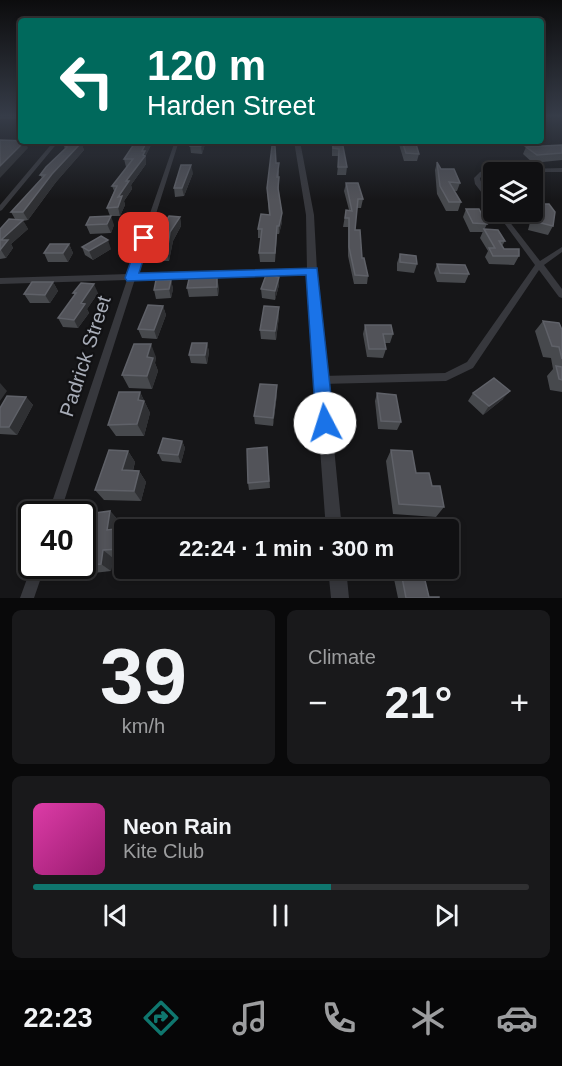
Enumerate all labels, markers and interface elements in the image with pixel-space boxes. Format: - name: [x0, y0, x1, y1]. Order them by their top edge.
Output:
- icon: left: [48, 42, 126, 120]
- text: 120 m: [147, 42, 266, 89]
- text: Harden Street: [147, 91, 315, 121]
- map controls: [483, 162, 543, 222]
- button: layers: [483, 162, 543, 222]
- pin: [118, 212, 169, 263]
- icon: arrive: [127, 221, 160, 254]
- street label: Padrick Street: [55, 292, 115, 419]
- position arrow: [293, 391, 357, 455]
- speed limit sign: 40: [18, 501, 96, 579]
- text: 22:24 · 1 min · 300 m: [179, 536, 394, 561]
- text: 39: [100, 632, 187, 720]
- text: Climate: [308, 646, 376, 668]
- text: 21°: [384, 677, 453, 728]
- text: −: [308, 684, 327, 721]
- text: +: [510, 684, 529, 721]
- text: km/h: [122, 715, 165, 737]
- text: Neon Rain: [123, 814, 232, 839]
- text: Kite Club: [123, 840, 204, 862]
- icon: previous: [99, 899, 132, 932]
- icon: pause: [264, 899, 297, 932]
- icon: next: [430, 899, 463, 932]
- icon: directions: [140, 997, 182, 1039]
- icon: music: [229, 997, 271, 1039]
- icon: phone: [318, 997, 360, 1039]
- icon: climate: [407, 997, 449, 1039]
- icon: car: [496, 997, 538, 1039]
- text: 22:23: [24, 1003, 93, 1033]

